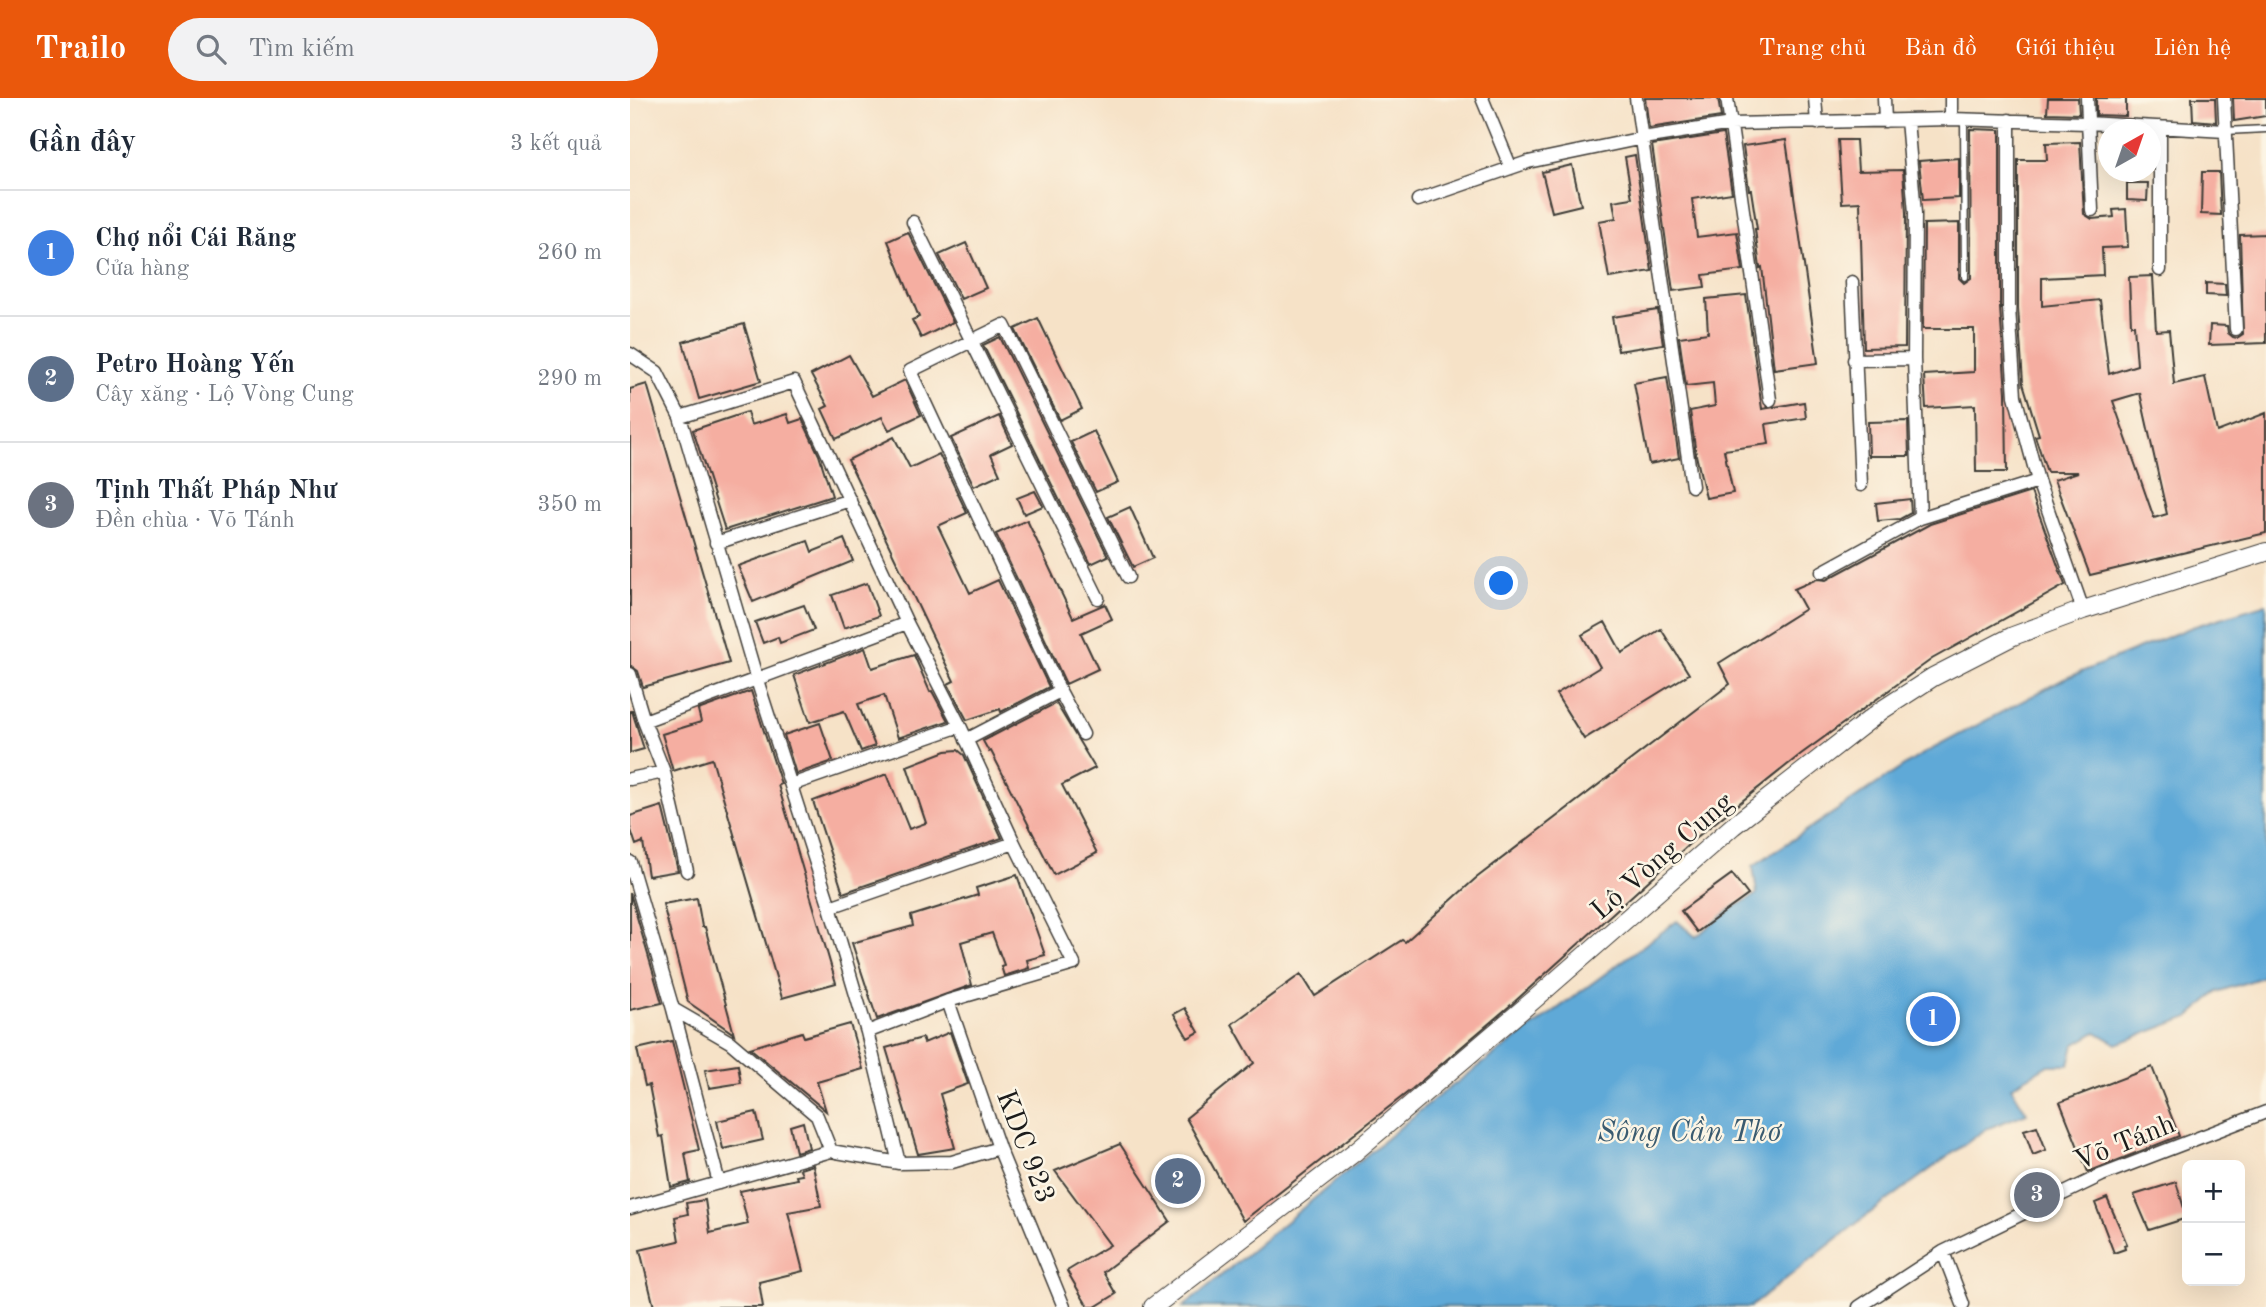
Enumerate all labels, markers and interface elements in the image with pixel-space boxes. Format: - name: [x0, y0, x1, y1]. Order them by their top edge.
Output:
- search box: [168, 18, 658, 81]
- icon: search: [192, 30, 230, 68]
- text: Trailo: [35, 33, 126, 66]
- text: Tìm kiếm: [248, 36, 355, 62]
- text: Trang chủ: [1759, 37, 1866, 61]
- text: Bản đồ: [1904, 37, 1977, 61]
- text: Giới thiệu: [2015, 37, 2116, 61]
- text: Liên hệ: [2154, 37, 2231, 61]
- north arrow: [2098, 119, 2161, 182]
- text: Gần đây: [28, 128, 136, 158]
- text: 3 kết quả: [510, 132, 602, 155]
- text: Chợ nổi Cái Răng: [95, 226, 296, 252]
- text: 1: [44, 241, 58, 264]
- text: 260 m: [537, 241, 602, 264]
- text: Cửa hàng: [95, 257, 189, 280]
- text: Petro Hoàng Yến: [95, 352, 295, 378]
- text: 2: [44, 367, 58, 390]
- text: 290 m: [537, 367, 602, 390]
- text: Cây xăng · Lộ Vòng Cung: [95, 383, 354, 406]
- text: Tịnh Thất Pháp Như: [95, 478, 337, 504]
- text: 3: [44, 493, 58, 516]
- text: 350 m: [537, 493, 602, 516]
- text: Đền chùa · Võ Tánh: [95, 509, 295, 532]
- your location: [1484, 566, 1518, 600]
- street label: Lộ Vòng Cung: [1587, 788, 1739, 926]
- pin: 1: [1910, 993, 1956, 1045]
- street label: KDC 923: [990, 1087, 1058, 1207]
- street label: Võ Tánh: [2071, 1111, 2180, 1177]
- water label: Sông Cần Thơ: [1597, 1116, 1782, 1148]
- pin: 2: [1155, 1155, 1201, 1207]
- map controls: [2182, 1160, 2245, 1286]
- button: +: [2182, 1160, 2245, 1223]
- pin: 3: [2014, 1169, 2060, 1221]
- button: −: [2182, 1223, 2245, 1286]

